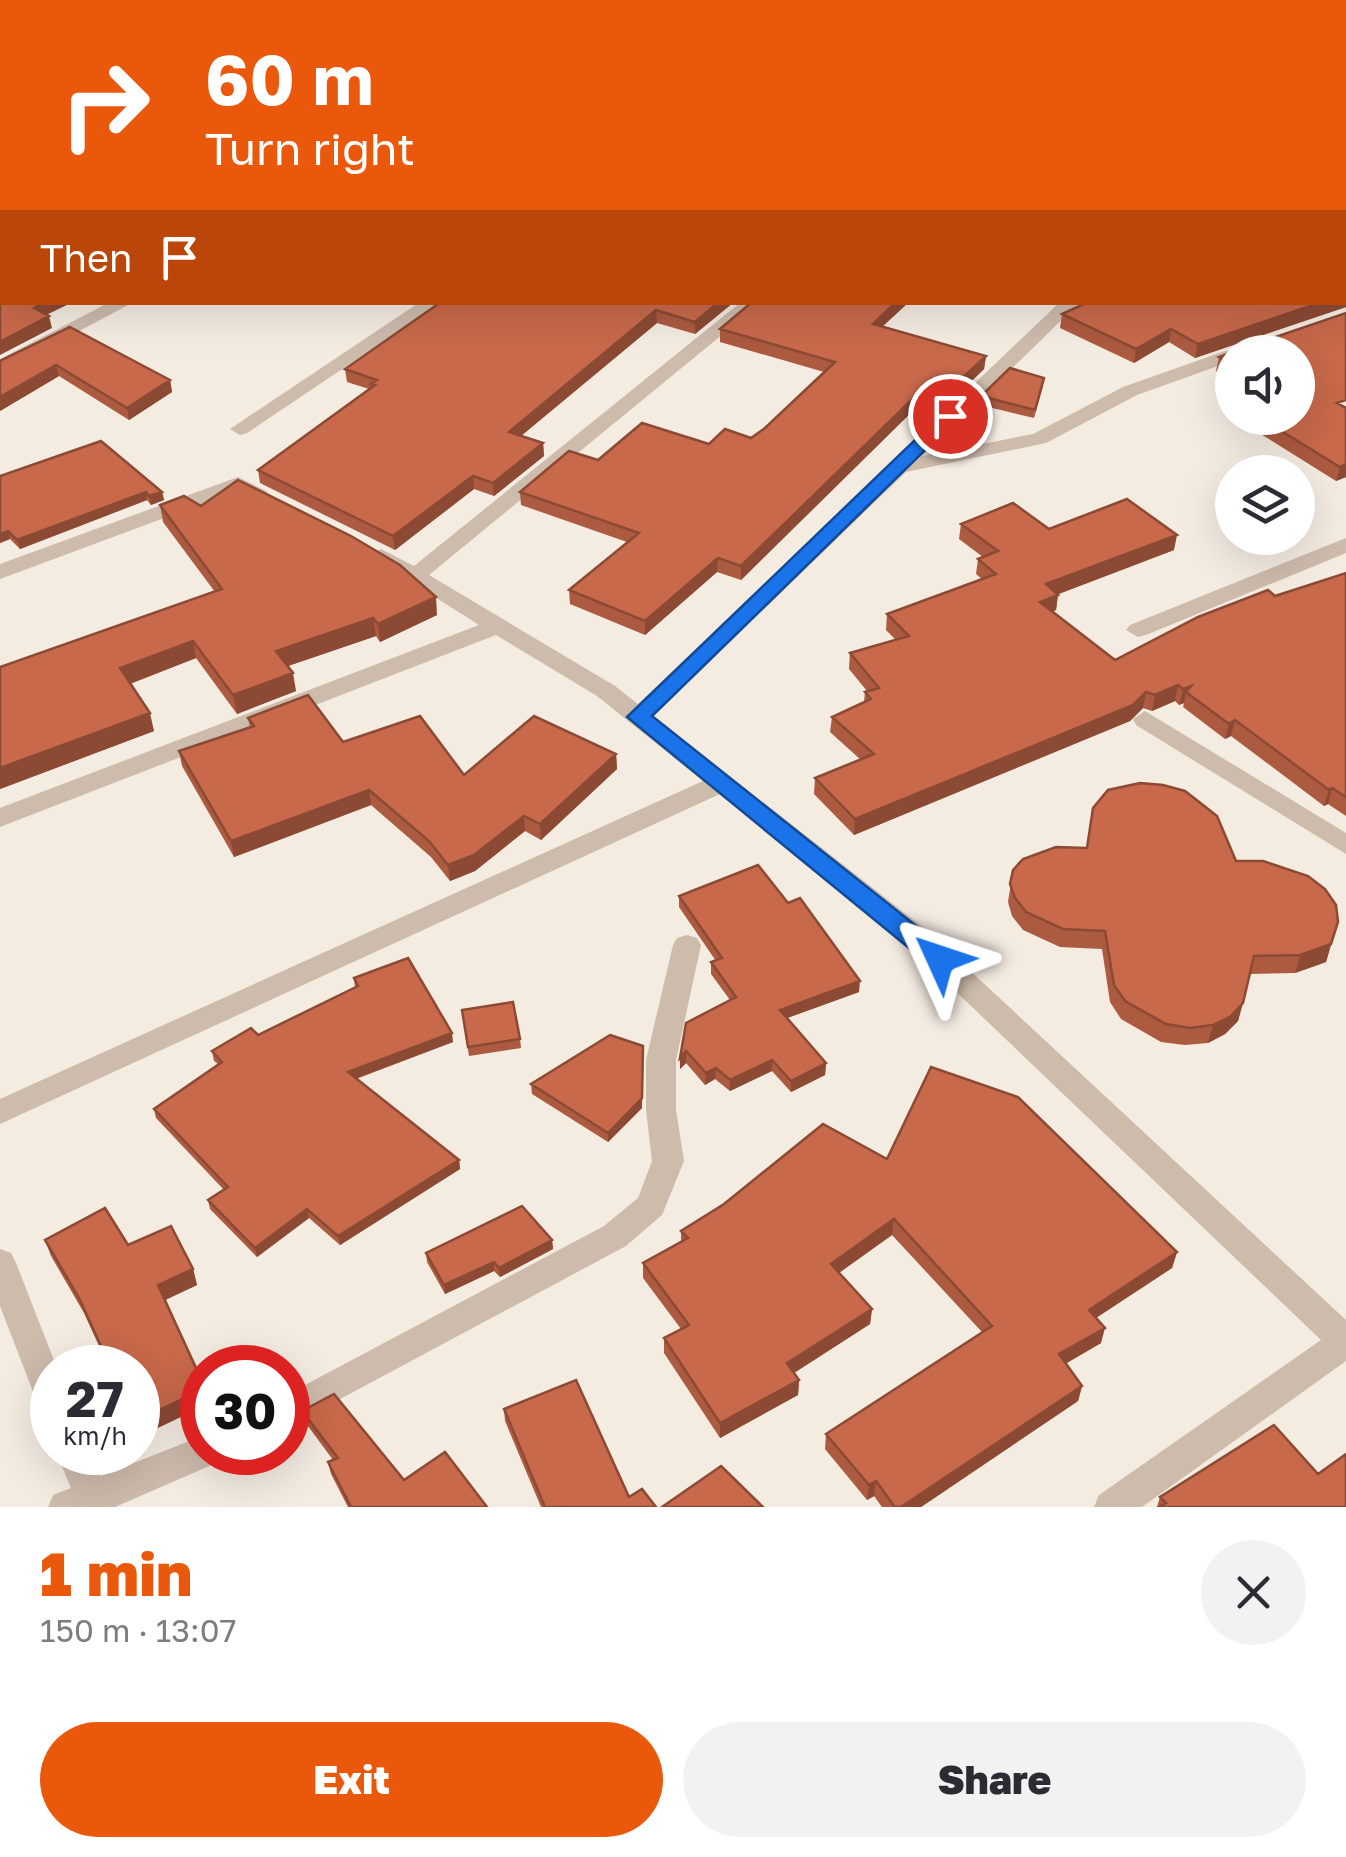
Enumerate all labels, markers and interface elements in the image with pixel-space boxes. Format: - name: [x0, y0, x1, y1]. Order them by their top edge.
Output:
- text: 60 m: [205, 36, 374, 120]
- icon: right: [40, 40, 170, 170]
- text: Turn right: [205, 121, 415, 175]
- icon: arrive: [152, 230, 207, 285]
- text: Then: [40, 235, 132, 280]
- map controls: [1215, 335, 1315, 555]
- button: sound: [1215, 335, 1315, 435]
- pin: [908, 374, 993, 459]
- icon: arrive: [923, 389, 978, 444]
- button: layers: [1215, 455, 1315, 555]
- position arrow: [888, 907, 992, 1011]
- speed limit sign: 30: [180, 1345, 310, 1475]
- text: 27: [66, 1368, 124, 1428]
- text: km/h: [63, 1420, 127, 1451]
- text: 1 min: [40, 1537, 192, 1609]
- button: close: [1201, 1540, 1306, 1645]
- text: 150 m · 13:07: [40, 1611, 236, 1649]
- button: Exit: [40, 1722, 663, 1837]
- button: Share: [683, 1722, 1306, 1837]

